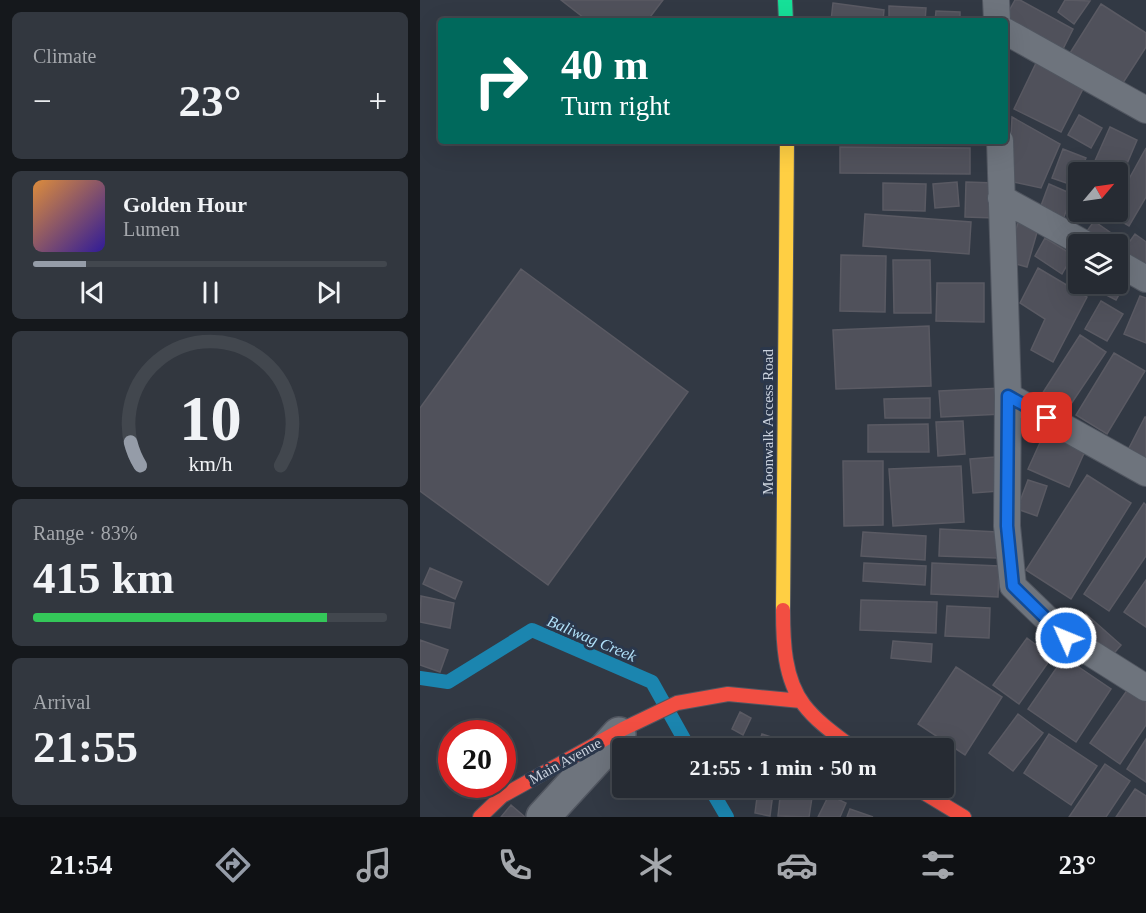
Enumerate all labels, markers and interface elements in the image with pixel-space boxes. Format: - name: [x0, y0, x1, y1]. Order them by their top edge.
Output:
- icon: right: [462, 42, 540, 120]
- text: 40 m: [561, 42, 649, 88]
- text: Climate: [33, 45, 96, 67]
- text: 23°: [179, 76, 242, 126]
- text: −: [33, 83, 52, 119]
- text: +: [368, 83, 387, 119]
- text: Turn right: [561, 91, 670, 121]
- north arrow: [1068, 162, 1128, 222]
- map controls: [1068, 162, 1128, 294]
- text: Golden Hour: [123, 192, 247, 217]
- text: Lumen: [123, 218, 180, 240]
- button: layers: [1068, 234, 1128, 294]
- icon: previous: [76, 276, 109, 309]
- icon: pause: [194, 276, 227, 309]
- icon: next: [312, 276, 345, 309]
- street label: Moonwalk Access Road: [760, 349, 776, 495]
- text: 10: [179, 384, 241, 453]
- pin: [1021, 392, 1072, 443]
- icon: arrive: [1030, 401, 1063, 434]
- text: km/h: [188, 452, 232, 476]
- text: Range · 83%: [33, 522, 137, 544]
- text: 415 km: [33, 553, 174, 603]
- position arrow: [1034, 606, 1098, 670]
- water label: Baliwag Creek: [544, 612, 640, 666]
- text: Arrival: [33, 691, 91, 713]
- speed limit sign: 20: [438, 720, 516, 798]
- text: 21:55: [33, 722, 138, 772]
- street label: Main Avenue: [526, 734, 604, 787]
- text: 21:55 · 1 min · 50 m: [690, 755, 877, 780]
- icon: directions: [212, 844, 254, 886]
- icon: music: [353, 844, 395, 886]
- icon: phone: [494, 844, 536, 886]
- icon: climate: [635, 844, 677, 886]
- icon: car: [776, 844, 818, 886]
- icon: filters: [917, 844, 959, 886]
- text: 21:54: [50, 850, 113, 880]
- text: 23°: [1059, 850, 1096, 880]

